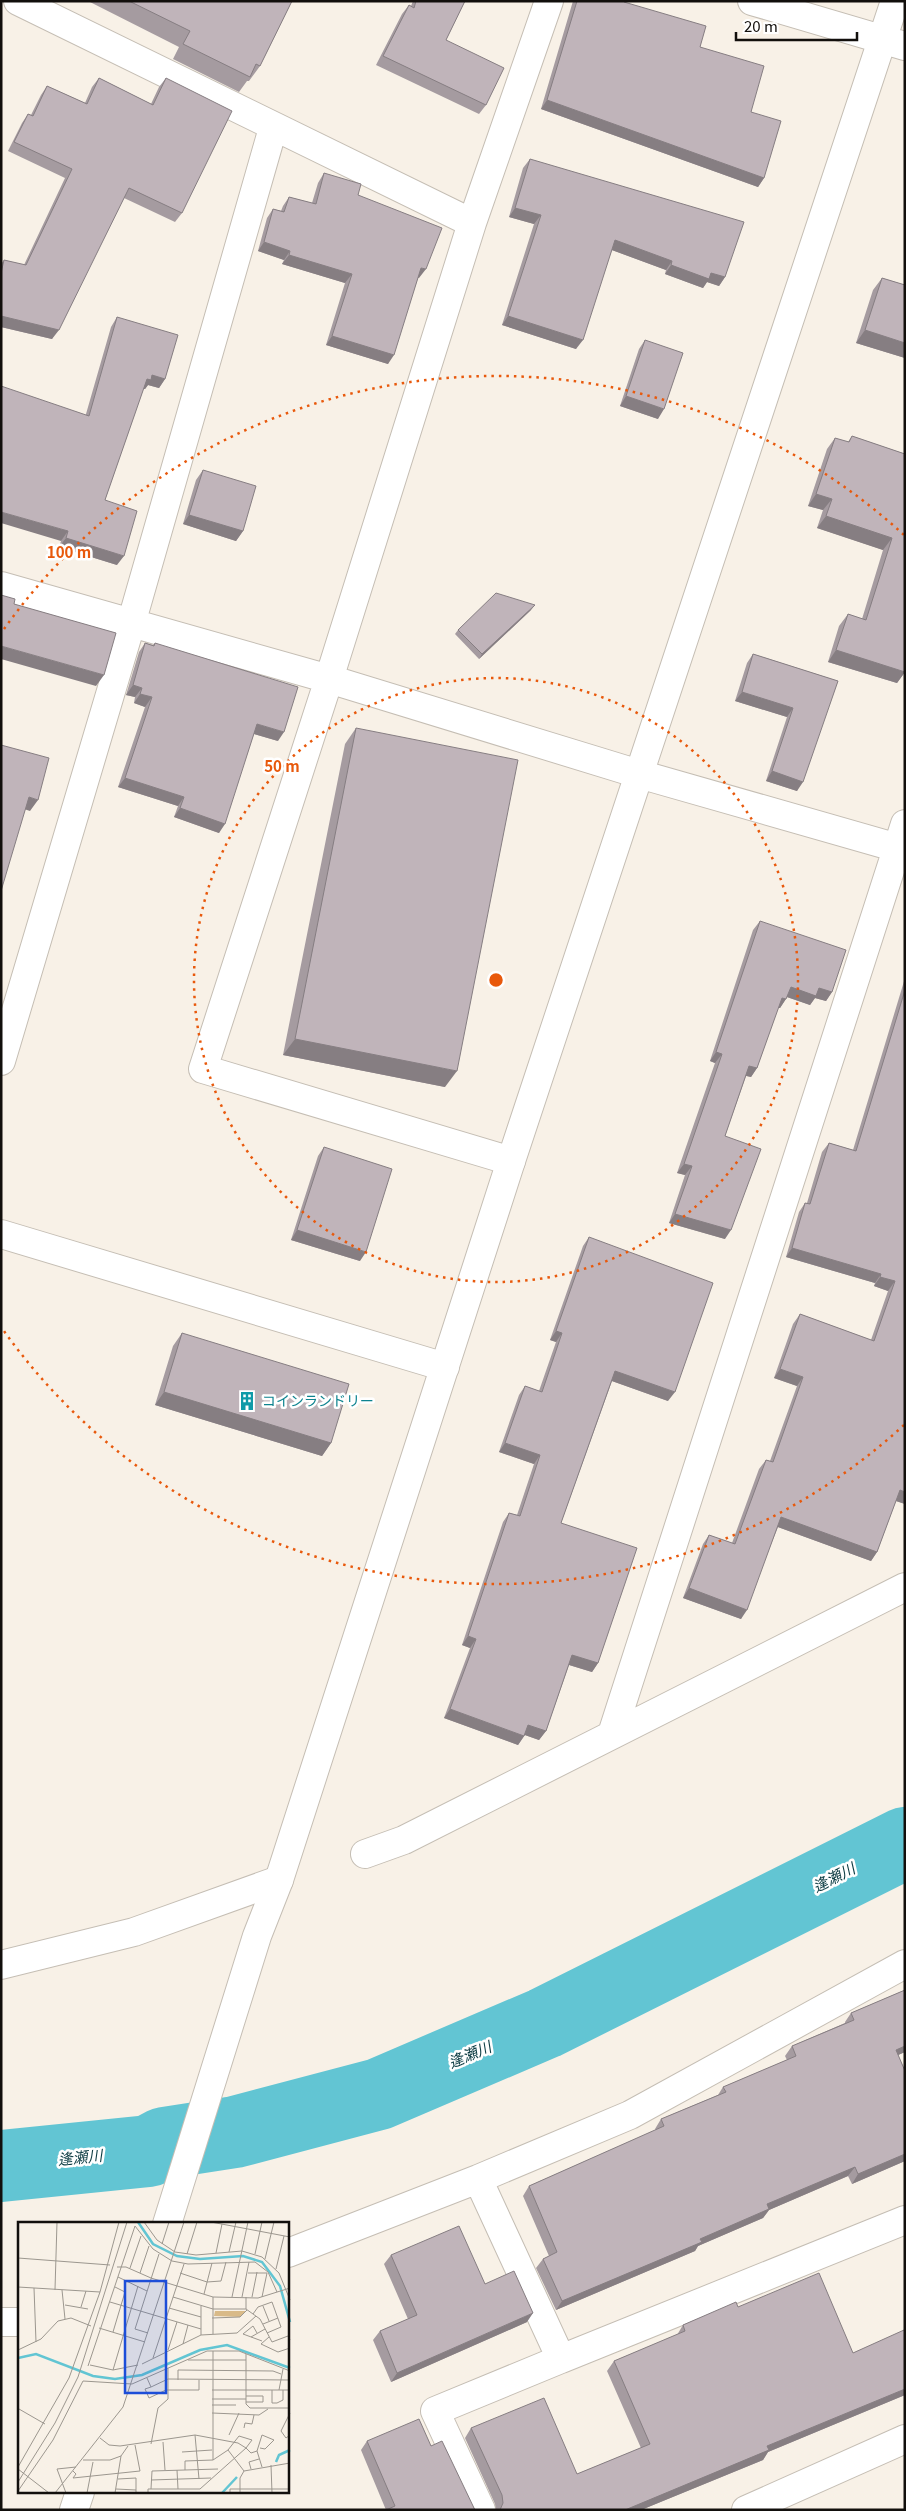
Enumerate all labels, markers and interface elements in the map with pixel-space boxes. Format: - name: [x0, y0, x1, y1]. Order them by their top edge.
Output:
- scale bar: [736, 10, 857, 42]
- text: 20 m: [744, 15, 778, 36]
- text: 100 m: [47, 541, 91, 562]
- text: 50 m: [264, 755, 300, 776]
- centre of rings: [487, 971, 505, 989]
- building icon: コインランドリー: [236, 1390, 258, 1412]
- place label: コインランドリー: [262, 1390, 374, 1410]
- water label: 逢瀬川: [808, 1856, 860, 1896]
- water label: 逢瀬川: [445, 2034, 496, 2072]
- water label: 逢瀬川: [56, 2144, 105, 2169]
- inset map: [18, 2222, 289, 2494]

